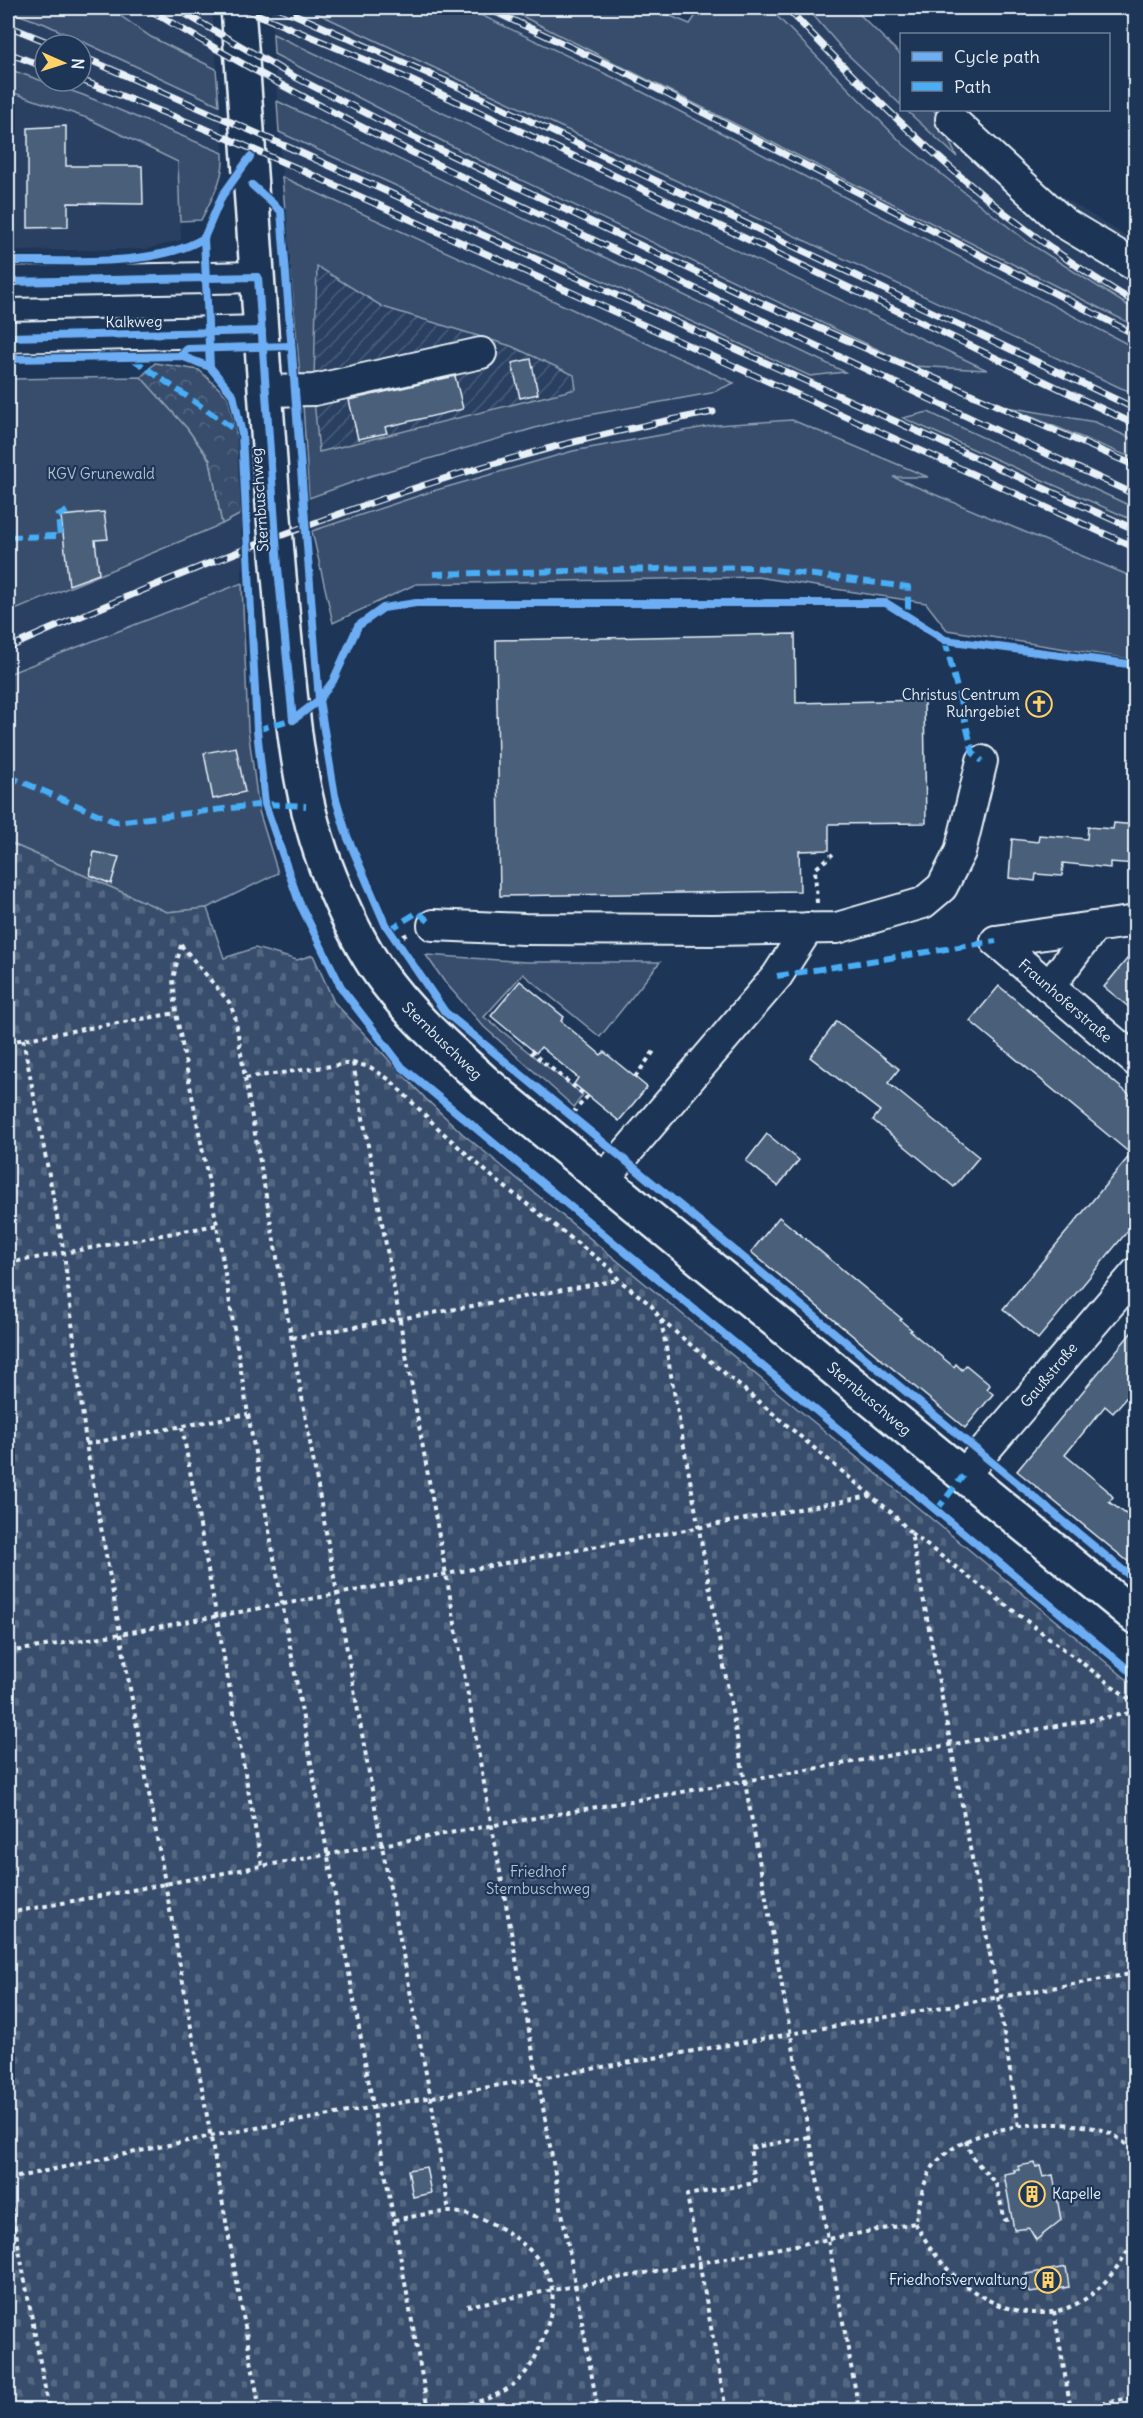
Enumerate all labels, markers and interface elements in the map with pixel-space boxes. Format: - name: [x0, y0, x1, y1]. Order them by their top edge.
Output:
- north arrow: [33, 33, 93, 93]
- legend: [900, 33, 1110, 111]
- text: Cycle path: [954, 45, 1040, 68]
- text: N: [68, 58, 88, 70]
- text: Path: [954, 75, 991, 98]
- street label: Kalkweg: [105, 312, 163, 331]
- street label: Sternbuschweg: [246, 447, 273, 553]
- park label: KGV Grunewald: [47, 464, 155, 483]
- place label: Christus Centrum Ruhrgebiet: [902, 685, 1020, 721]
- church icon: Christus Centrum Ruhrgebiet: [1024, 689, 1054, 719]
- street label: Fraunhoferstraße: [1015, 955, 1116, 1047]
- street label: Sternbuschweg: [398, 998, 486, 1084]
- street label: Gaußstraße: [1016, 1338, 1081, 1411]
- street label: Sternbuschweg: [823, 1358, 915, 1439]
- park label: Friedhof Sternbuschweg: [486, 1862, 590, 1898]
- building icon: Kapelle: [1017, 2179, 1047, 2209]
- place label: Kapelle: [1052, 2184, 1101, 2203]
- building icon: Friedhofsverwaltung: [1033, 2265, 1063, 2295]
- place label: Friedhofsverwaltung: [889, 2270, 1028, 2289]

